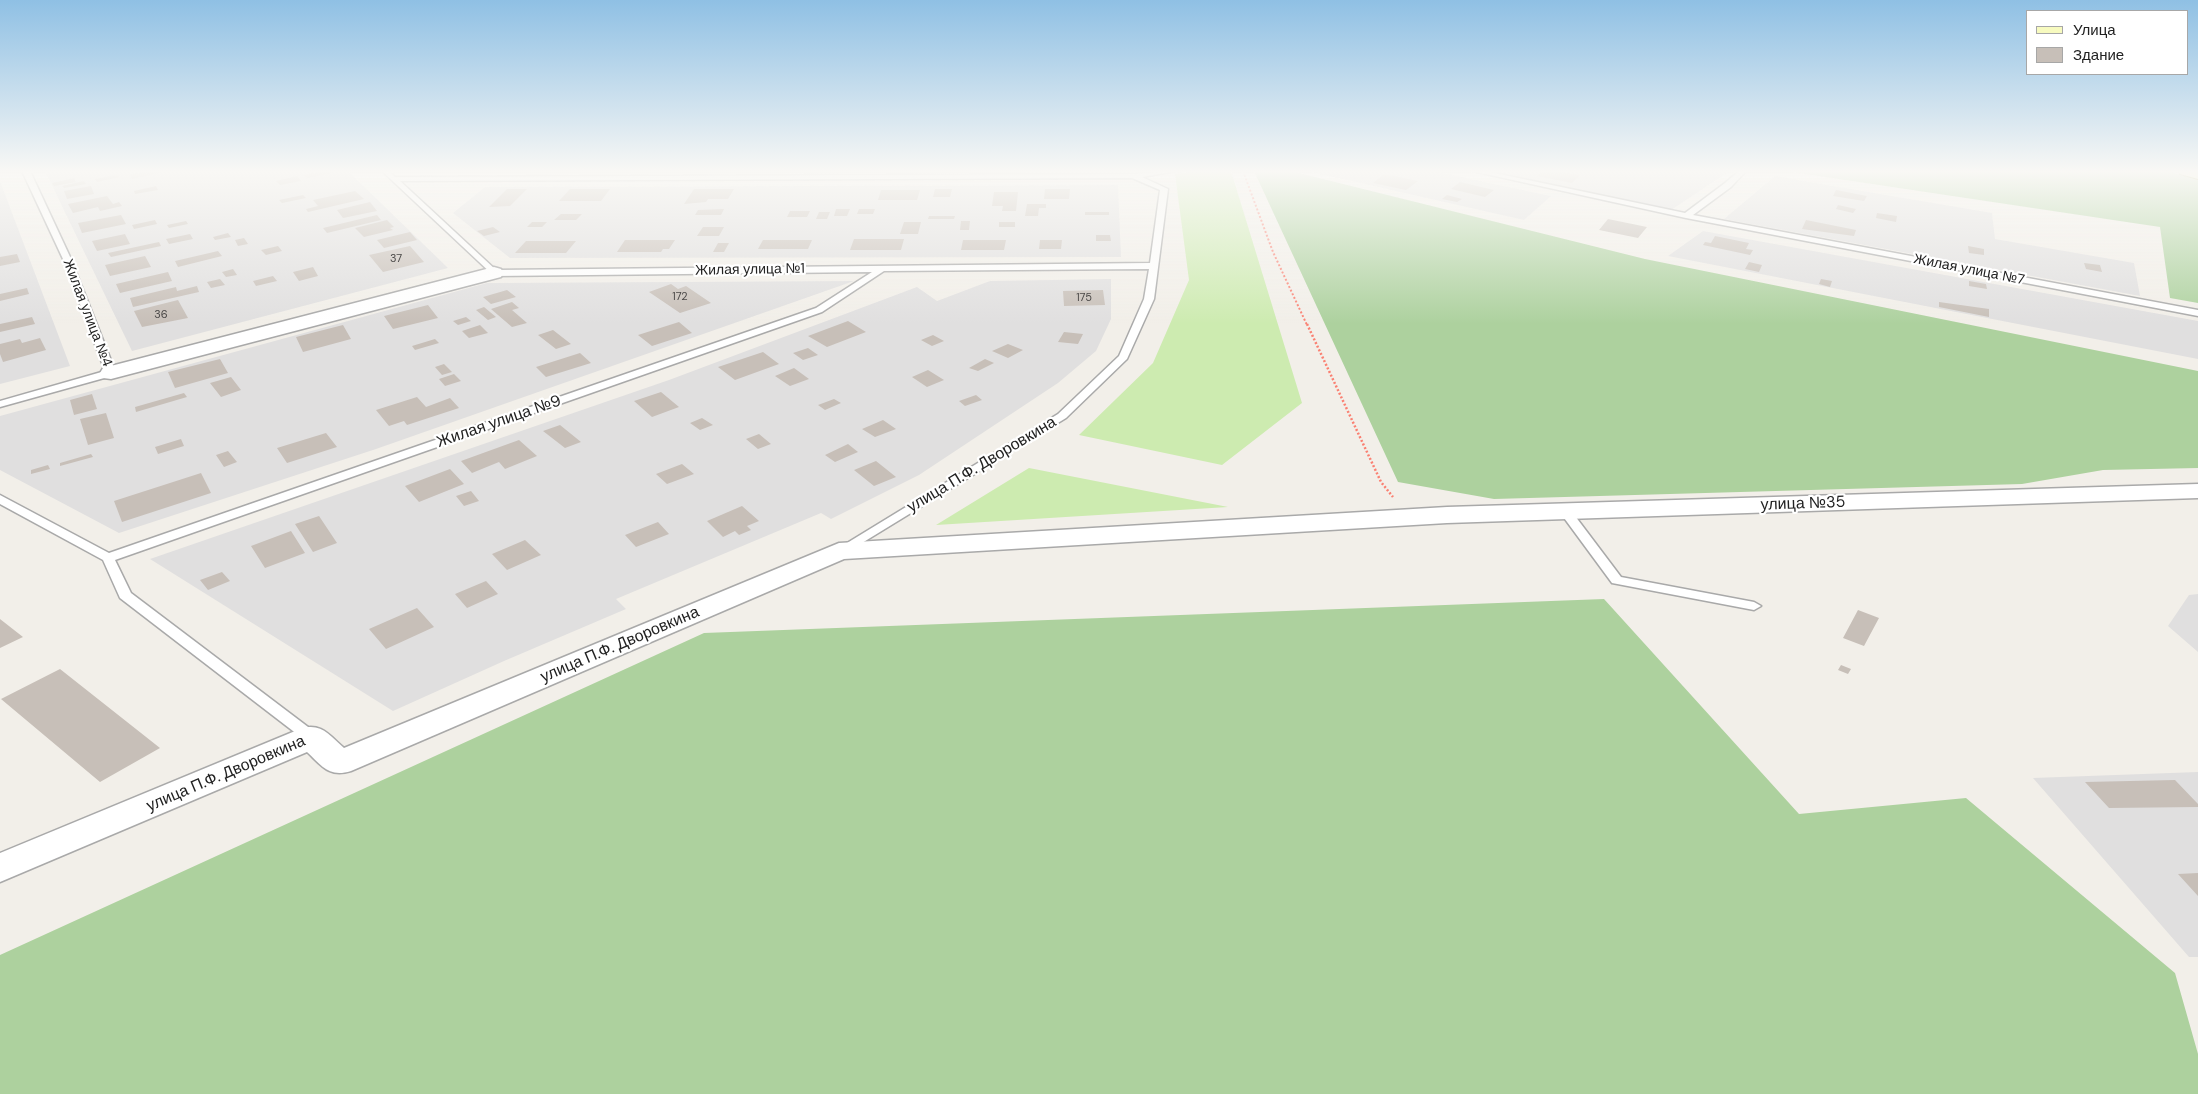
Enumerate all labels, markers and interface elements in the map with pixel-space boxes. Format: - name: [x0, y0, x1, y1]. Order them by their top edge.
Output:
- legend: [2026, 10, 2188, 75]
- text: Улица: [2073, 20, 2116, 40]
- text: Здание: [2073, 45, 2124, 65]
- street label: Жилая улица №7: [1912, 251, 2026, 289]
- house number: 37: [390, 252, 402, 266]
- street label: Жилая улица №4: [59, 257, 115, 369]
- street label: Жилая улица №1: [695, 261, 805, 279]
- house number: 172: [672, 290, 688, 304]
- house number: 175: [1076, 291, 1092, 305]
- house number: 36: [154, 308, 168, 322]
- street label: Жилая улица №9: [434, 392, 564, 452]
- street label: улица П.Ф. Дворовкина: [904, 413, 1060, 517]
- street label: улица №35: [1760, 493, 1846, 515]
- street label: улица П.Ф. Дворовкина: [538, 603, 702, 687]
- street label: улица П.Ф. Дворовкина: [144, 732, 308, 816]

